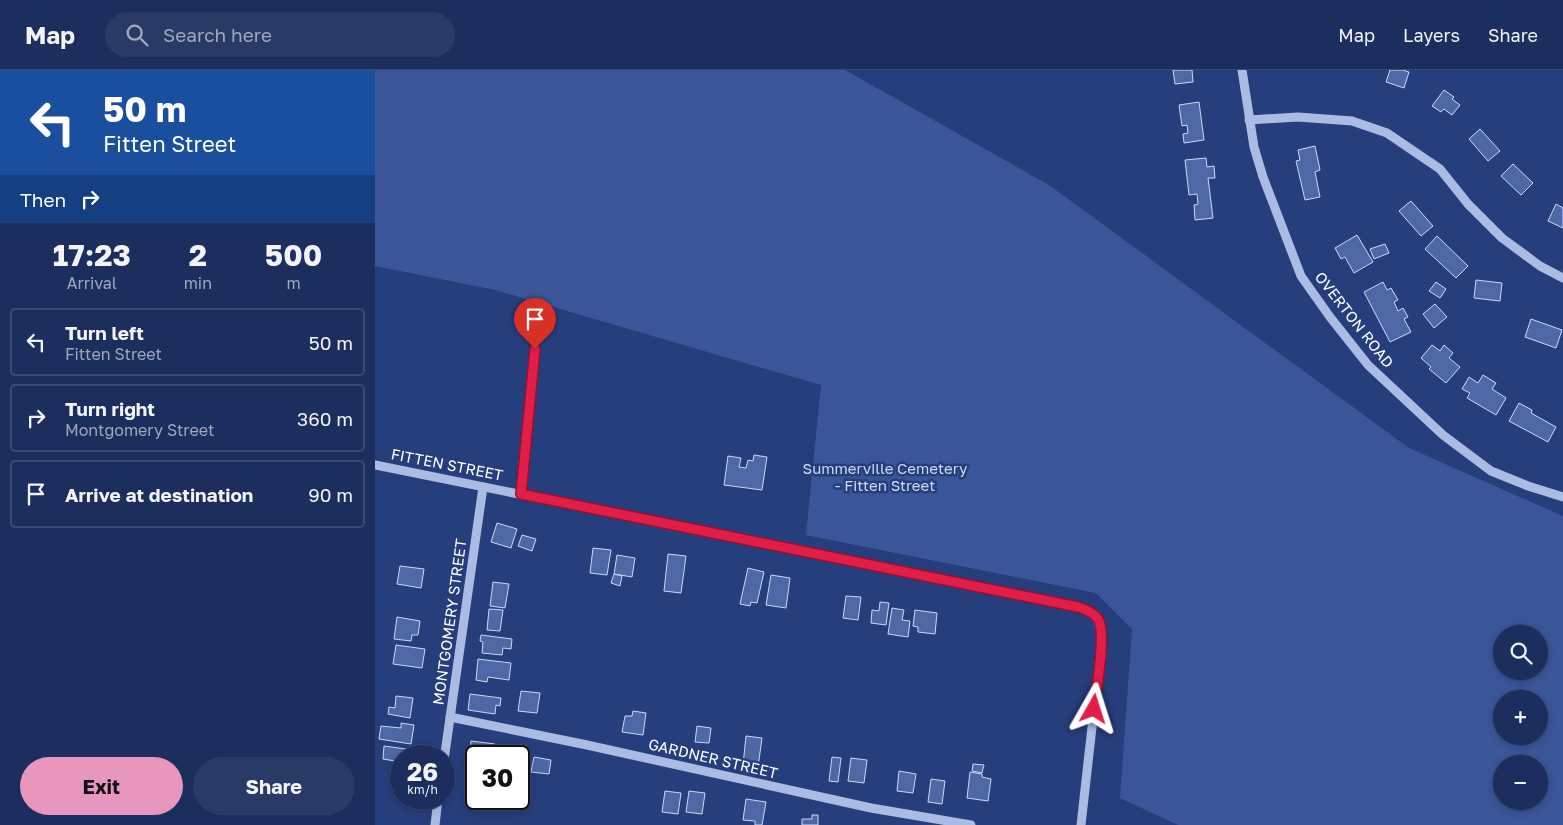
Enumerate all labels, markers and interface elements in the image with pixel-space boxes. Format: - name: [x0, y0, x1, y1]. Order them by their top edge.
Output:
- search box: [105, 12, 455, 57]
- text: Map: [25, 20, 75, 49]
- icon: search: [123, 21, 151, 49]
- text: Search here: [163, 23, 272, 46]
- text: Map: [1338, 24, 1375, 46]
- text: Layers: [1403, 24, 1460, 46]
- text: Share: [1488, 24, 1538, 46]
- text: 50 m: [103, 88, 186, 130]
- icon: left: [20, 90, 85, 155]
- text: Fitten Street: [103, 130, 236, 157]
- icon: right: [76, 185, 104, 213]
- text: Then: [20, 188, 66, 211]
- text: 17:23: [53, 237, 131, 273]
- text: 2: [189, 237, 207, 273]
- text: 500: [265, 237, 322, 273]
- street label: OVERTON ROAD: [1312, 268, 1398, 371]
- text: Arrival: [67, 273, 117, 293]
- text: min: [184, 273, 212, 293]
- text: m: [286, 273, 301, 293]
- pin: [514, 298, 556, 349]
- icon: arrive: [521, 305, 549, 333]
- text: Turn left: [65, 321, 144, 344]
- icon: left: [22, 328, 50, 356]
- text: 50 m: [309, 331, 353, 354]
- text: Fitten Street: [65, 344, 162, 364]
- text: Turn right: [65, 397, 155, 420]
- icon: right: [22, 404, 50, 432]
- text: 360 m: [297, 407, 353, 430]
- text: Montgomery Street: [65, 420, 214, 440]
- street label: FITTEN STREET: [390, 444, 505, 484]
- park label: Summerville Cemetery - Fitten Street: [803, 459, 968, 494]
- icon: arrive: [22, 480, 50, 508]
- text: Arrive at destination: [65, 483, 253, 506]
- text: 90 m: [308, 483, 353, 506]
- street label: MONTGOMERY STREET: [428, 537, 470, 706]
- map controls: [1493, 625, 1548, 810]
- button: search: [1493, 625, 1548, 680]
- position arrow: [1067, 682, 1119, 734]
- button: +: [1493, 690, 1548, 745]
- street label: GARDNER STREET: [647, 734, 780, 782]
- speed limit sign: 30: [465, 745, 530, 810]
- button: −: [1493, 755, 1548, 810]
- text: 26: [407, 756, 438, 787]
- button: Exit: [20, 757, 183, 815]
- button: Share: [193, 757, 355, 815]
- text: km/h: [407, 782, 438, 797]

